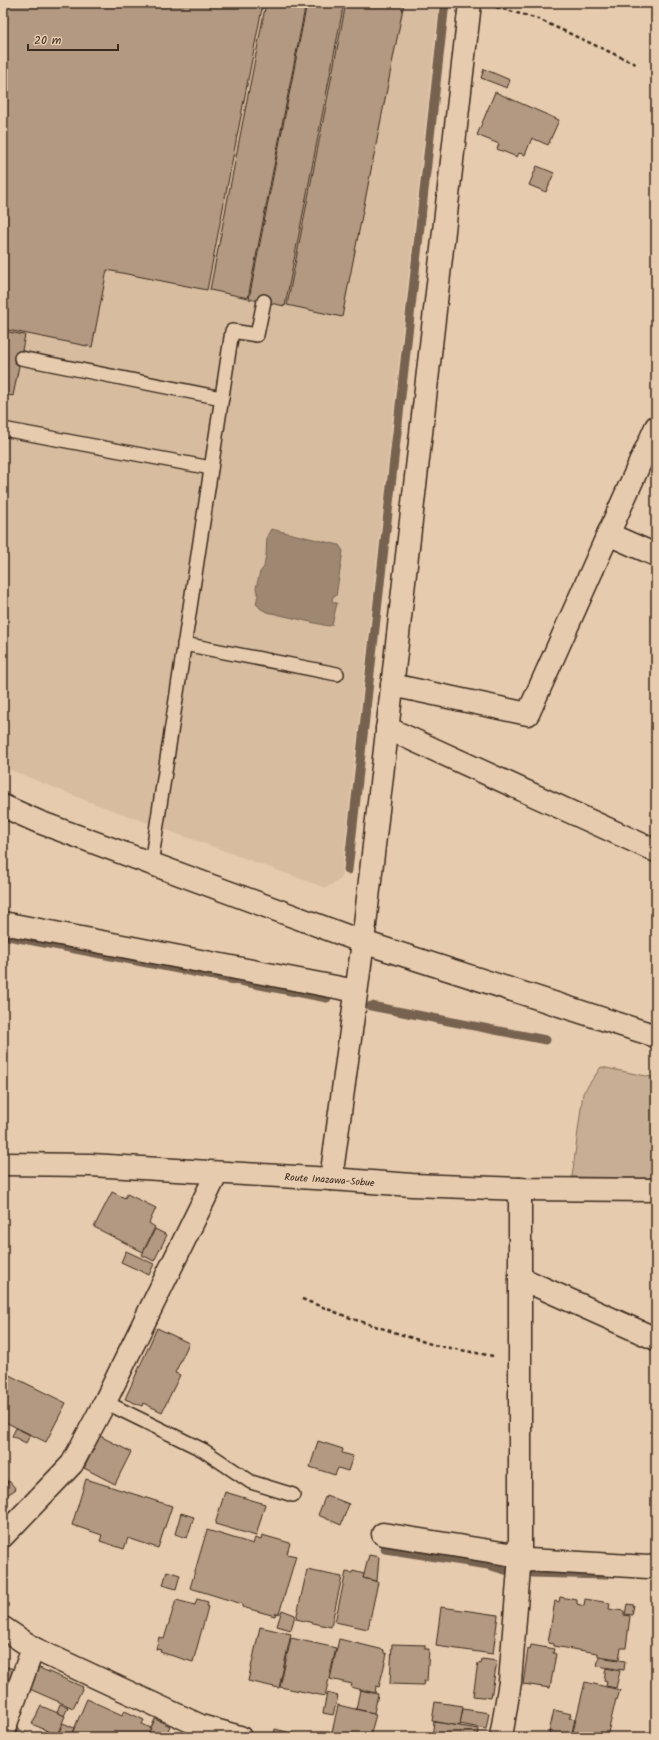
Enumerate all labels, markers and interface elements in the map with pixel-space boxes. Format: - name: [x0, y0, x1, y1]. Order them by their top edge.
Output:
- scale bar: [28, 26, 118, 52]
- text: 20 m: [34, 31, 62, 50]
- street label: Route Inazawa-Sobue: [284, 1169, 376, 1191]

